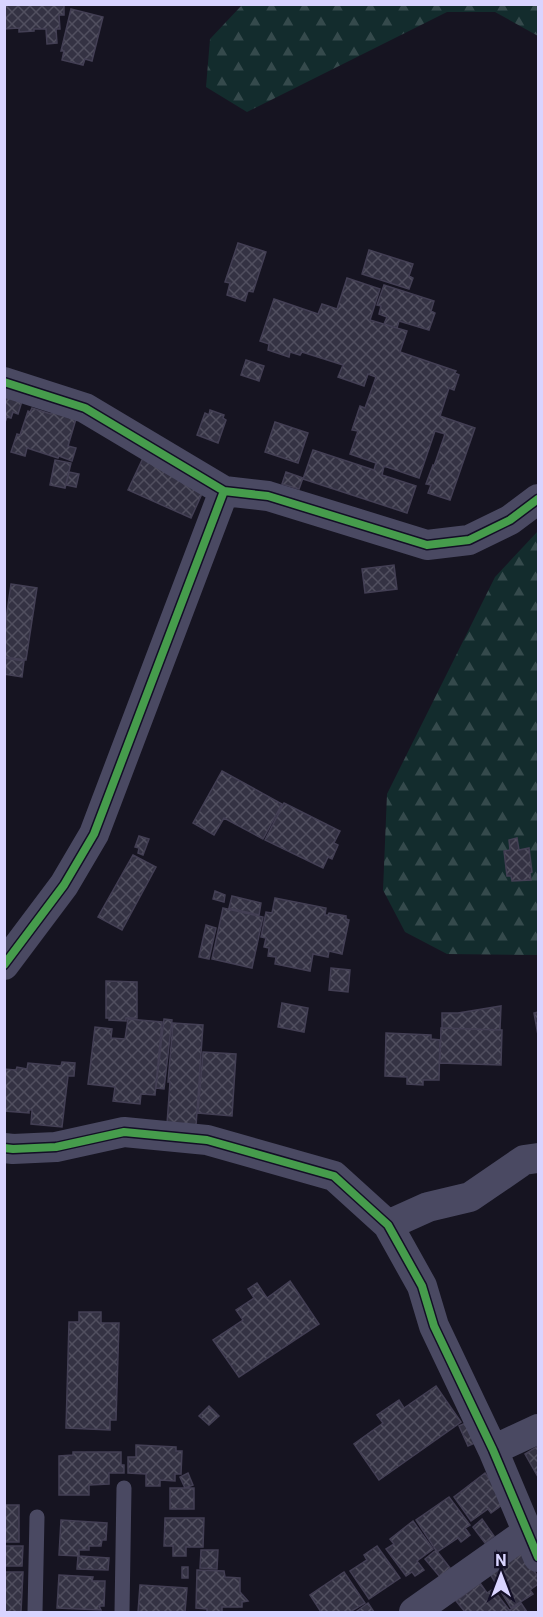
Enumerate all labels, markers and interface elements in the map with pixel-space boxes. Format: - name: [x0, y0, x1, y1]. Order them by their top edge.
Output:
- north arrow: [471, 1545, 531, 1605]
- text: N: [495, 1551, 507, 1570]

